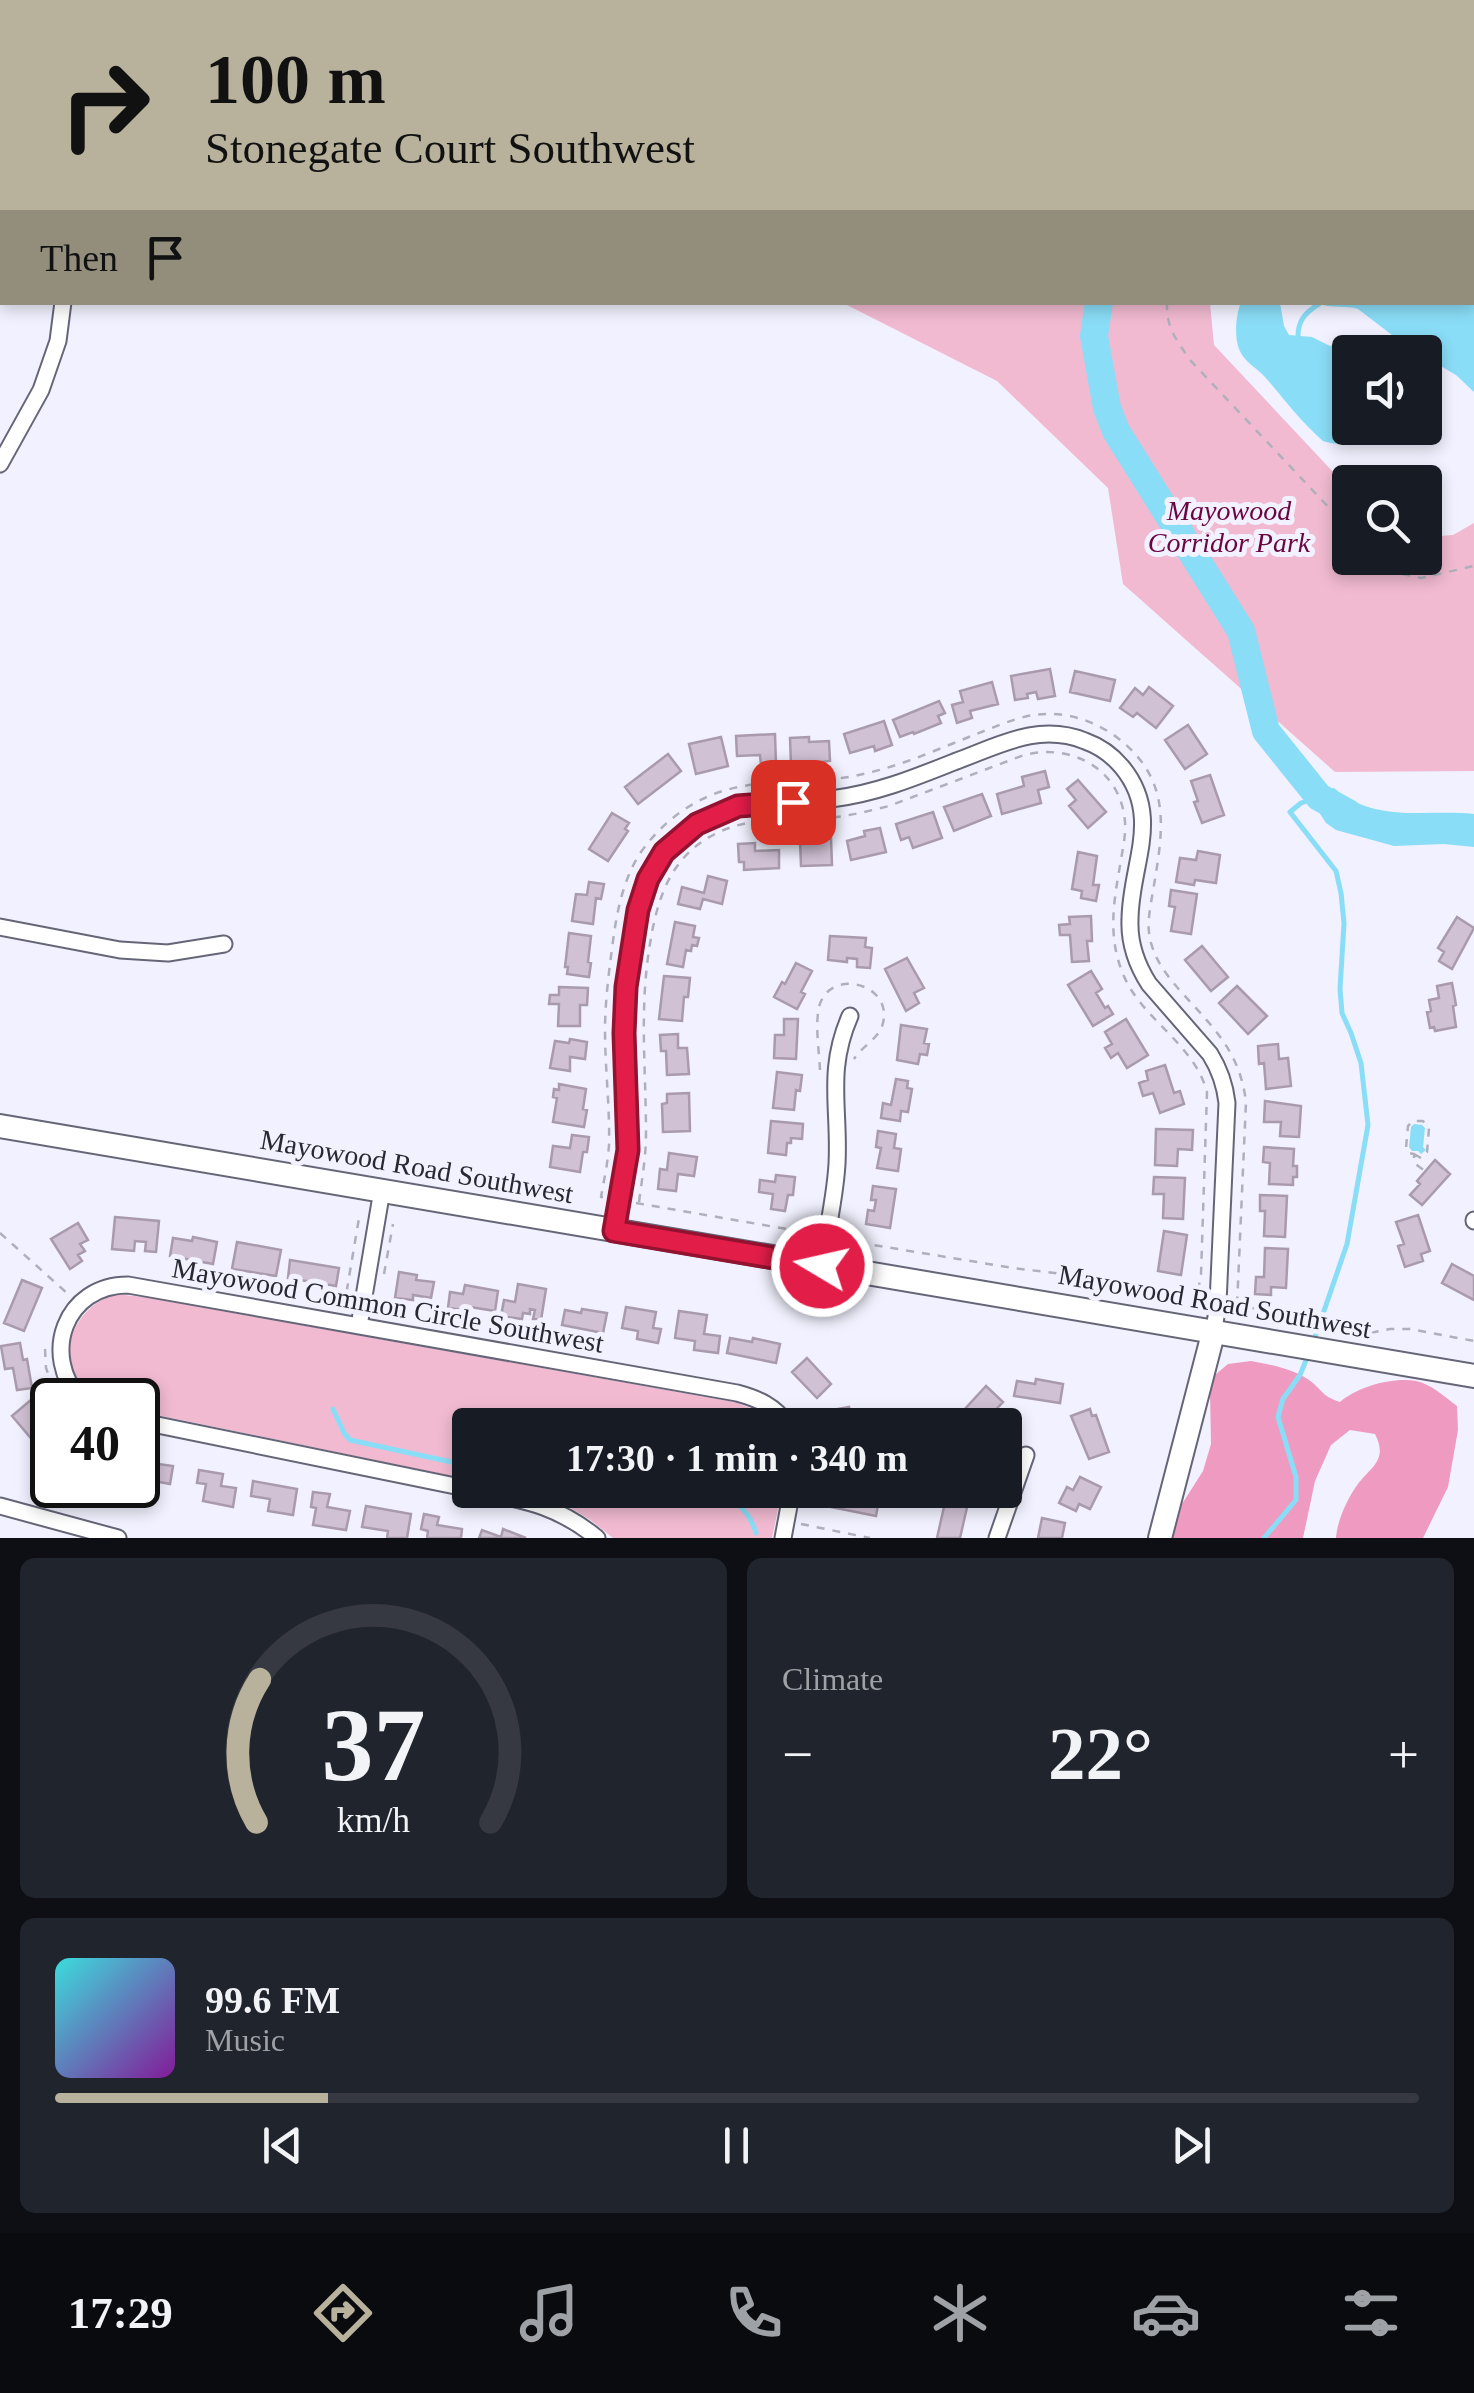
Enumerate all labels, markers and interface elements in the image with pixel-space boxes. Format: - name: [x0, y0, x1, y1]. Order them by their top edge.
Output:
- icon: right: [40, 40, 170, 170]
- text: 100 m: [205, 41, 386, 118]
- text: Stonegate Court Southwest: [205, 123, 695, 173]
- icon: arrive: [138, 230, 193, 285]
- text: Then: [40, 237, 118, 279]
- map controls: [1332, 335, 1442, 575]
- button: sound: [1332, 335, 1442, 445]
- button: search: [1332, 465, 1442, 575]
- park label: Mayowood Corridor Park: [1148, 495, 1311, 558]
- pin: [751, 760, 836, 845]
- icon: arrive: [766, 775, 821, 830]
- street label: Mayowood Road Southwest: [258, 1124, 576, 1209]
- position arrow: [770, 1214, 874, 1318]
- street label: Mayowood Common Circle Southwest: [170, 1252, 606, 1359]
- street label: Mayowood Road Southwest: [1056, 1259, 1374, 1344]
- speed limit sign: 40: [30, 1378, 160, 1508]
- text: 17:30 · 1 min · 340 m: [566, 1437, 908, 1479]
- text: Climate: [782, 1661, 883, 1697]
- text: 37: [322, 1687, 426, 1802]
- text: 22°: [1048, 1712, 1153, 1795]
- text: −: [782, 1724, 813, 1785]
- text: +: [1388, 1724, 1419, 1785]
- text: km/h: [337, 1800, 410, 1840]
- text: 99.6 FM: [205, 1979, 340, 2021]
- text: Music: [205, 2022, 285, 2058]
- icon: previous: [255, 2118, 310, 2173]
- icon: pause: [709, 2118, 764, 2173]
- icon: next: [1164, 2118, 1219, 2173]
- icon: directions: [308, 2278, 378, 2348]
- icon: music: [514, 2278, 584, 2348]
- icon: phone: [719, 2278, 789, 2348]
- icon: climate: [925, 2278, 995, 2348]
- icon: car: [1131, 2278, 1201, 2348]
- icon: filters: [1336, 2278, 1406, 2348]
- text: 17:29: [68, 2288, 173, 2338]

